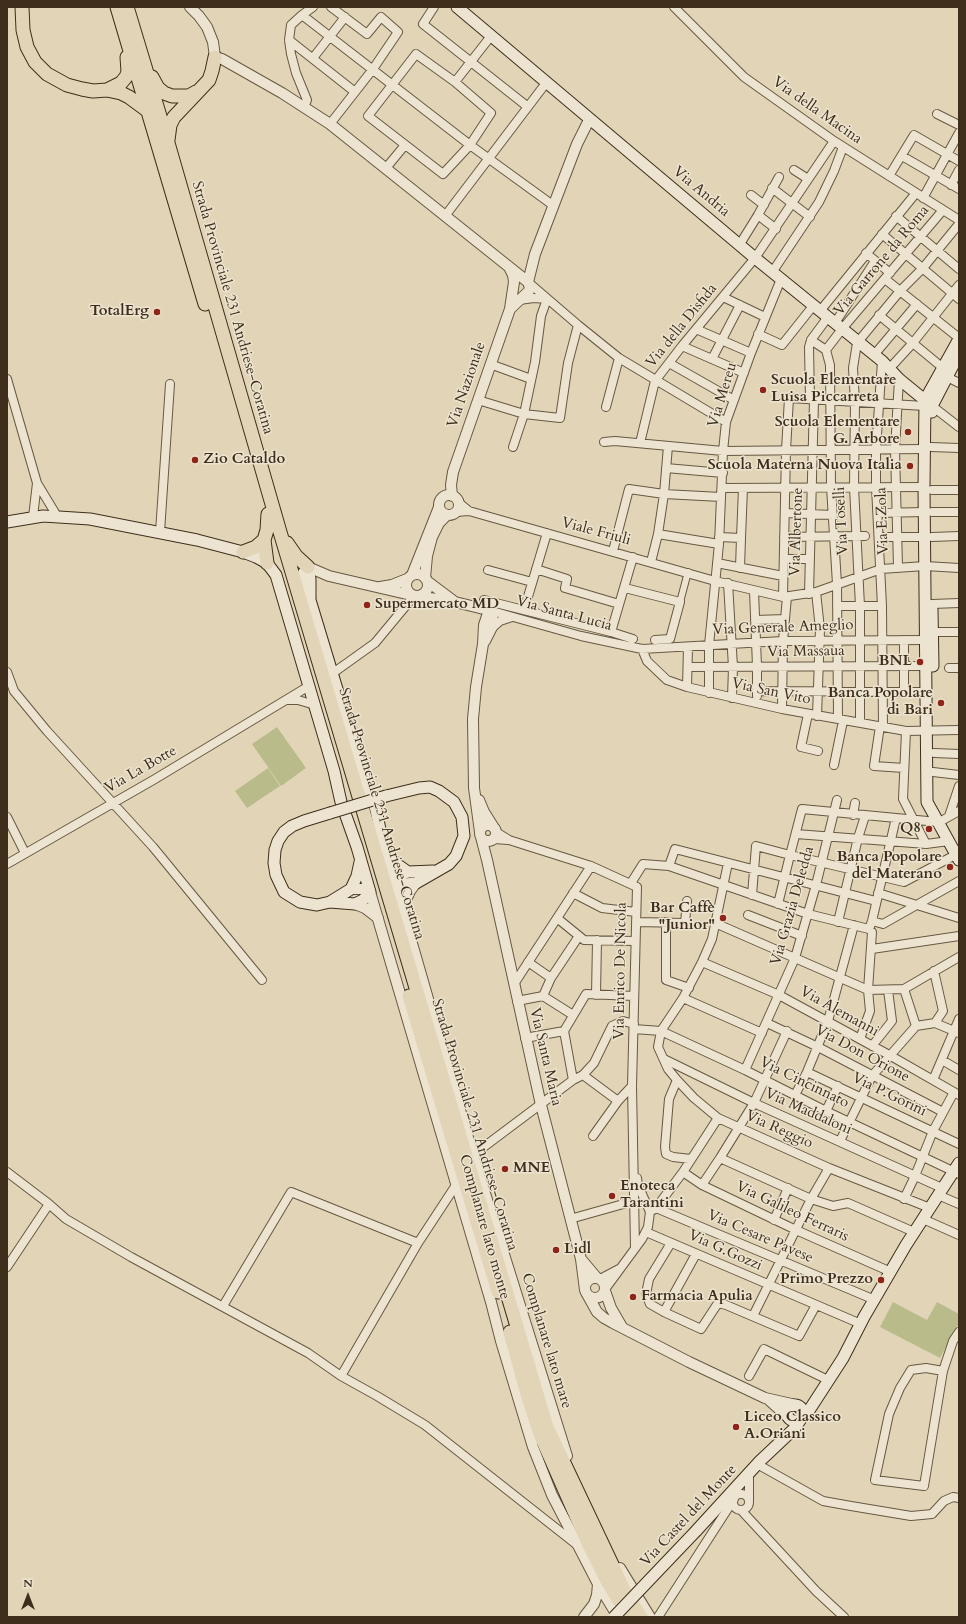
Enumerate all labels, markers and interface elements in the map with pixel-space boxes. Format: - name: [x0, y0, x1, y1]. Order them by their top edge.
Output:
- street label: Via della Macina: [769, 73, 865, 149]
- street label: Via Andria: [669, 163, 733, 221]
- street label: Strada Provinciale 231 Andriese-Coratina: [187, 179, 277, 437]
- street label: Via Garrone da Roma: [831, 202, 933, 320]
- street label: Via della Disfida: [643, 280, 721, 372]
- place label: TotalErg: [90, 303, 149, 321]
- marker: TotalErg: [152, 307, 162, 317]
- street label: Via Nazionale: [444, 340, 490, 430]
- street label: Via Mereu: [705, 360, 741, 430]
- place label: Scuola Elementare Luisa Piccarreta: [771, 372, 896, 407]
- marker: Scuola Elementare Luisa Piccarreta: [758, 385, 768, 395]
- place label: Scuola Elementare G. Arbore: [775, 414, 900, 449]
- marker: Scuola Elementare G. Arbore: [903, 427, 913, 437]
- place label: Zio Cataldo: [203, 451, 285, 469]
- marker: Zio Cataldo: [190, 455, 200, 465]
- place label: Scuola Materna Nuova Italia: [708, 457, 902, 475]
- marker: Scuola Materna Nuova Italia: [905, 461, 915, 471]
- street label: Via Toselli: [831, 486, 853, 556]
- street label: Via Albertone: [786, 487, 808, 577]
- street label: Via E.Zola: [873, 487, 893, 555]
- street label: Viale Friuli: [559, 514, 633, 550]
- street label: Via Santa Lucia: [514, 593, 614, 635]
- place label: Supermercato MD: [375, 596, 499, 614]
- marker: Supermercato MD: [362, 600, 372, 610]
- street label: Via Generale Ameglio: [712, 617, 854, 639]
- street label: Via Massaua: [767, 642, 845, 662]
- place label: BNL: [879, 653, 912, 671]
- marker: BNL: [915, 657, 925, 667]
- street label: Via San Vito: [730, 675, 812, 709]
- place label: Banca Popolare di Bari: [827, 685, 933, 720]
- street label: Strada Provinciale 231 Andriese-Coratina: [334, 686, 428, 942]
- marker: Banca Popolare di Bari: [936, 698, 946, 708]
- street label: Via La Botte: [102, 742, 180, 798]
- place label: Q8: [900, 820, 921, 838]
- marker: Q8: [924, 824, 934, 834]
- street label: Via Grazia Deledda: [767, 844, 819, 968]
- place label: Banca Popolare del Materano: [836, 849, 942, 884]
- marker: Banca Popolare del Materano: [945, 862, 955, 872]
- place label: Bar Caffè "Junior": [650, 900, 715, 935]
- street label: Via Enrico De Nicola: [611, 902, 631, 1040]
- marker: Bar Caffè "Junior": [718, 913, 728, 923]
- street label: Via Alemanni: [796, 983, 882, 1041]
- street label: Strada Provinciale 231 Andriese-Coratina: [427, 997, 521, 1253]
- street label: Via Santa Maria: [525, 1006, 565, 1108]
- street label: Via Don Orione: [812, 1021, 912, 1087]
- street label: Via Cincinnato: [756, 1054, 852, 1112]
- street label: Via P.Gorini: [849, 1069, 929, 1121]
- street label: Via Maddaloni: [762, 1085, 854, 1139]
- street label: Via Reggio: [742, 1107, 816, 1153]
- street label: Complanare lato monte: [455, 1152, 513, 1302]
- place label: MNE: [513, 1160, 550, 1178]
- marker: MNE: [500, 1164, 510, 1174]
- place label: Enoteca Tarantini: [620, 1178, 684, 1213]
- street label: Via Galileo Ferraris: [733, 1178, 851, 1246]
- marker: Enoteca Tarantini: [607, 1191, 617, 1201]
- street label: Via Cesare Pavese: [704, 1207, 816, 1267]
- street label: Via G.Gozzi: [685, 1227, 765, 1275]
- place label: Lidl: [564, 1241, 591, 1259]
- marker: Lidl: [551, 1245, 561, 1255]
- street label: Complanare lato mare: [517, 1271, 575, 1411]
- place label: Primo Prezzo: [780, 1271, 873, 1289]
- marker: Primo Prezzo: [876, 1275, 886, 1285]
- place label: Farmacia Apulia: [641, 1288, 753, 1306]
- marker: Farmacia Apulia: [628, 1292, 638, 1302]
- place label: Liceo Classico A.Oriani: [744, 1409, 841, 1444]
- marker: Liceo Classico A.Oriani: [731, 1422, 741, 1432]
- street label: Via Castel del Monte: [637, 1461, 741, 1571]
- north arrow: [8, 1576, 48, 1616]
- text: N: [23, 1576, 33, 1591]

